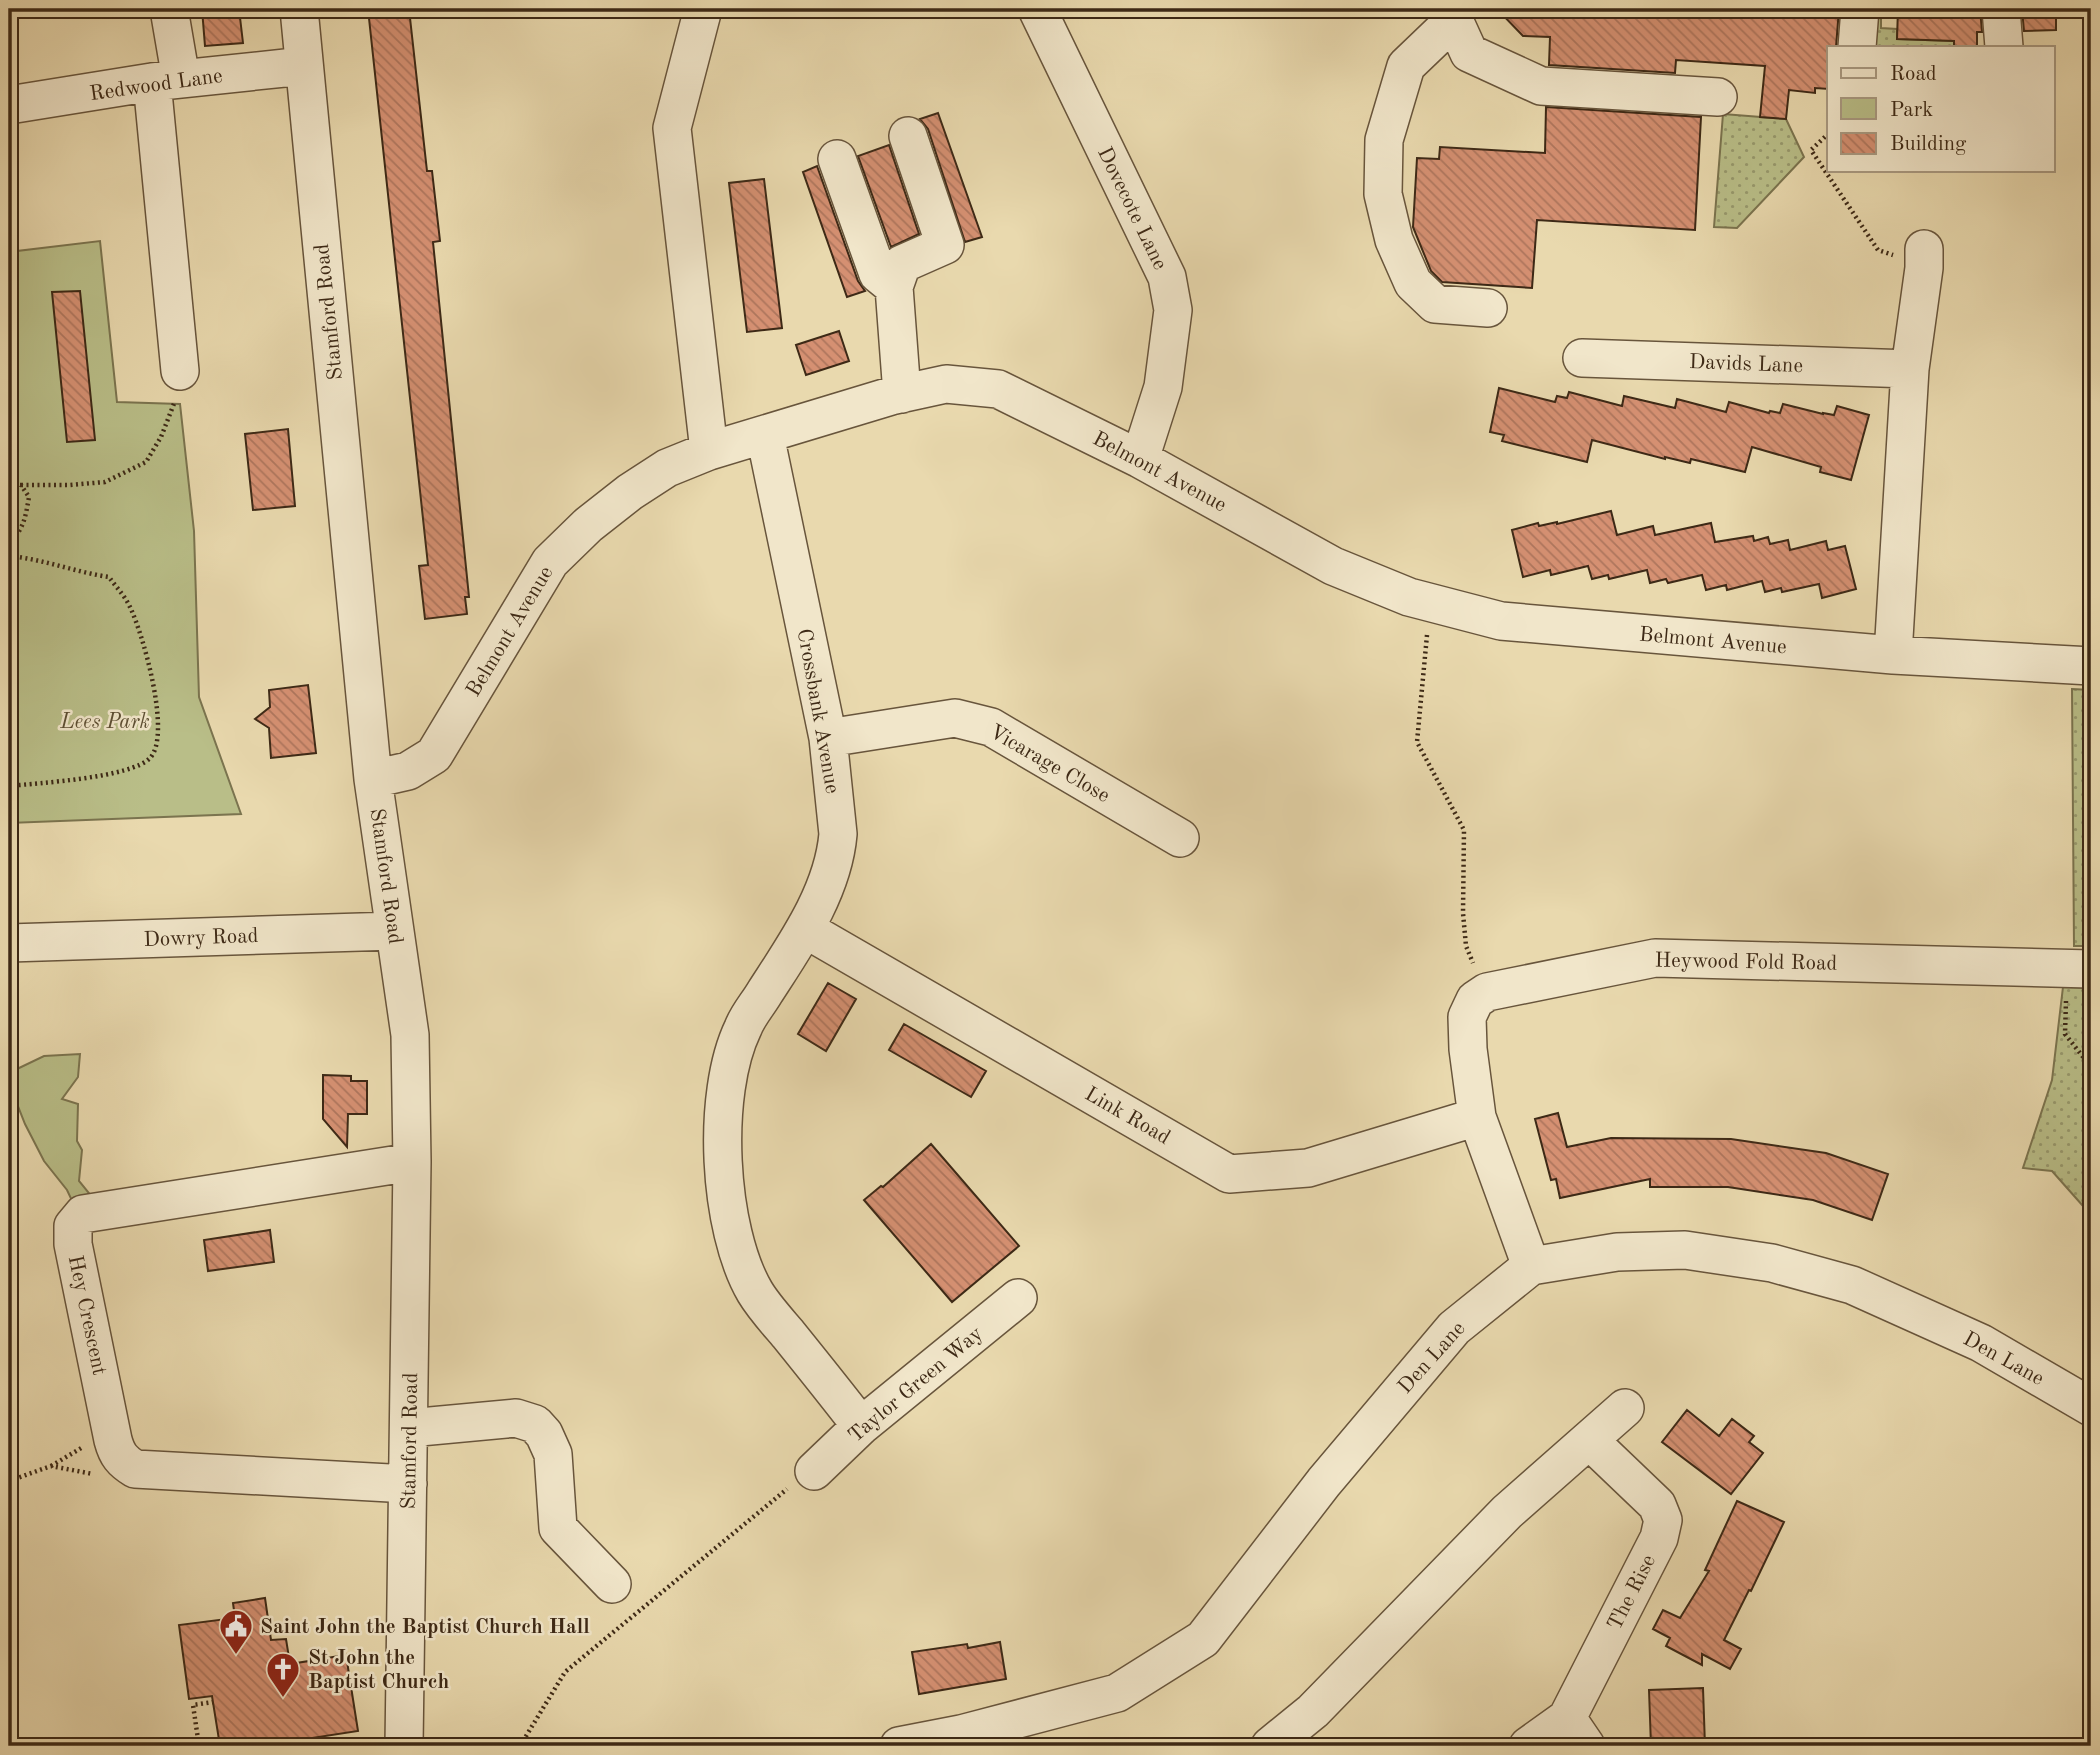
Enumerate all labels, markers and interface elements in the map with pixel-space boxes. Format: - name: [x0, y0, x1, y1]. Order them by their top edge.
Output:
- legend: [1827, 46, 2054, 172]
- text: Road: [1890, 64, 1937, 85]
- street label: Redwood Lane: [88, 66, 224, 105]
- text: Park: [1890, 100, 1933, 121]
- text: Building: [1890, 134, 1967, 155]
- street label: Dovecote Lane: [1093, 144, 1170, 273]
- street label: Stamford Road: [312, 243, 347, 381]
- street label: Davids Lane: [1688, 352, 1803, 377]
- street label: Belmont Avenue: [1089, 428, 1230, 516]
- street label: Belmont Avenue: [463, 563, 557, 701]
- street label: Belmont Avenue: [1638, 625, 1788, 658]
- street label: Crossbank Avenue: [793, 627, 842, 795]
- park label: Lees Park: [59, 712, 150, 733]
- street label: Vicarage Close: [985, 721, 1113, 807]
- street label: Stamford Road: [366, 807, 405, 946]
- street label: Dowry Road: [143, 926, 259, 951]
- street label: Heywood Fold Road: [1654, 950, 1838, 975]
- street label: Link Road: [1081, 1084, 1174, 1149]
- street label: Hey Crescent: [64, 1253, 110, 1377]
- street label: Den Lane: [1395, 1318, 1470, 1398]
- street label: Taylor Green Way: [845, 1323, 987, 1447]
- street label: Den Lane: [1959, 1329, 2047, 1390]
- street label: Stamford Road: [399, 1372, 422, 1510]
- street label: The Rise: [1604, 1552, 1660, 1634]
- public building icon: Saint John the Baptist Church Hall: [217, 1607, 255, 1656]
- place label: Saint John the Baptist Church Hall: [260, 1617, 590, 1638]
- place label: St John the Baptist Church: [308, 1648, 450, 1693]
- church icon: St John the Baptist Church: [264, 1650, 302, 1699]

